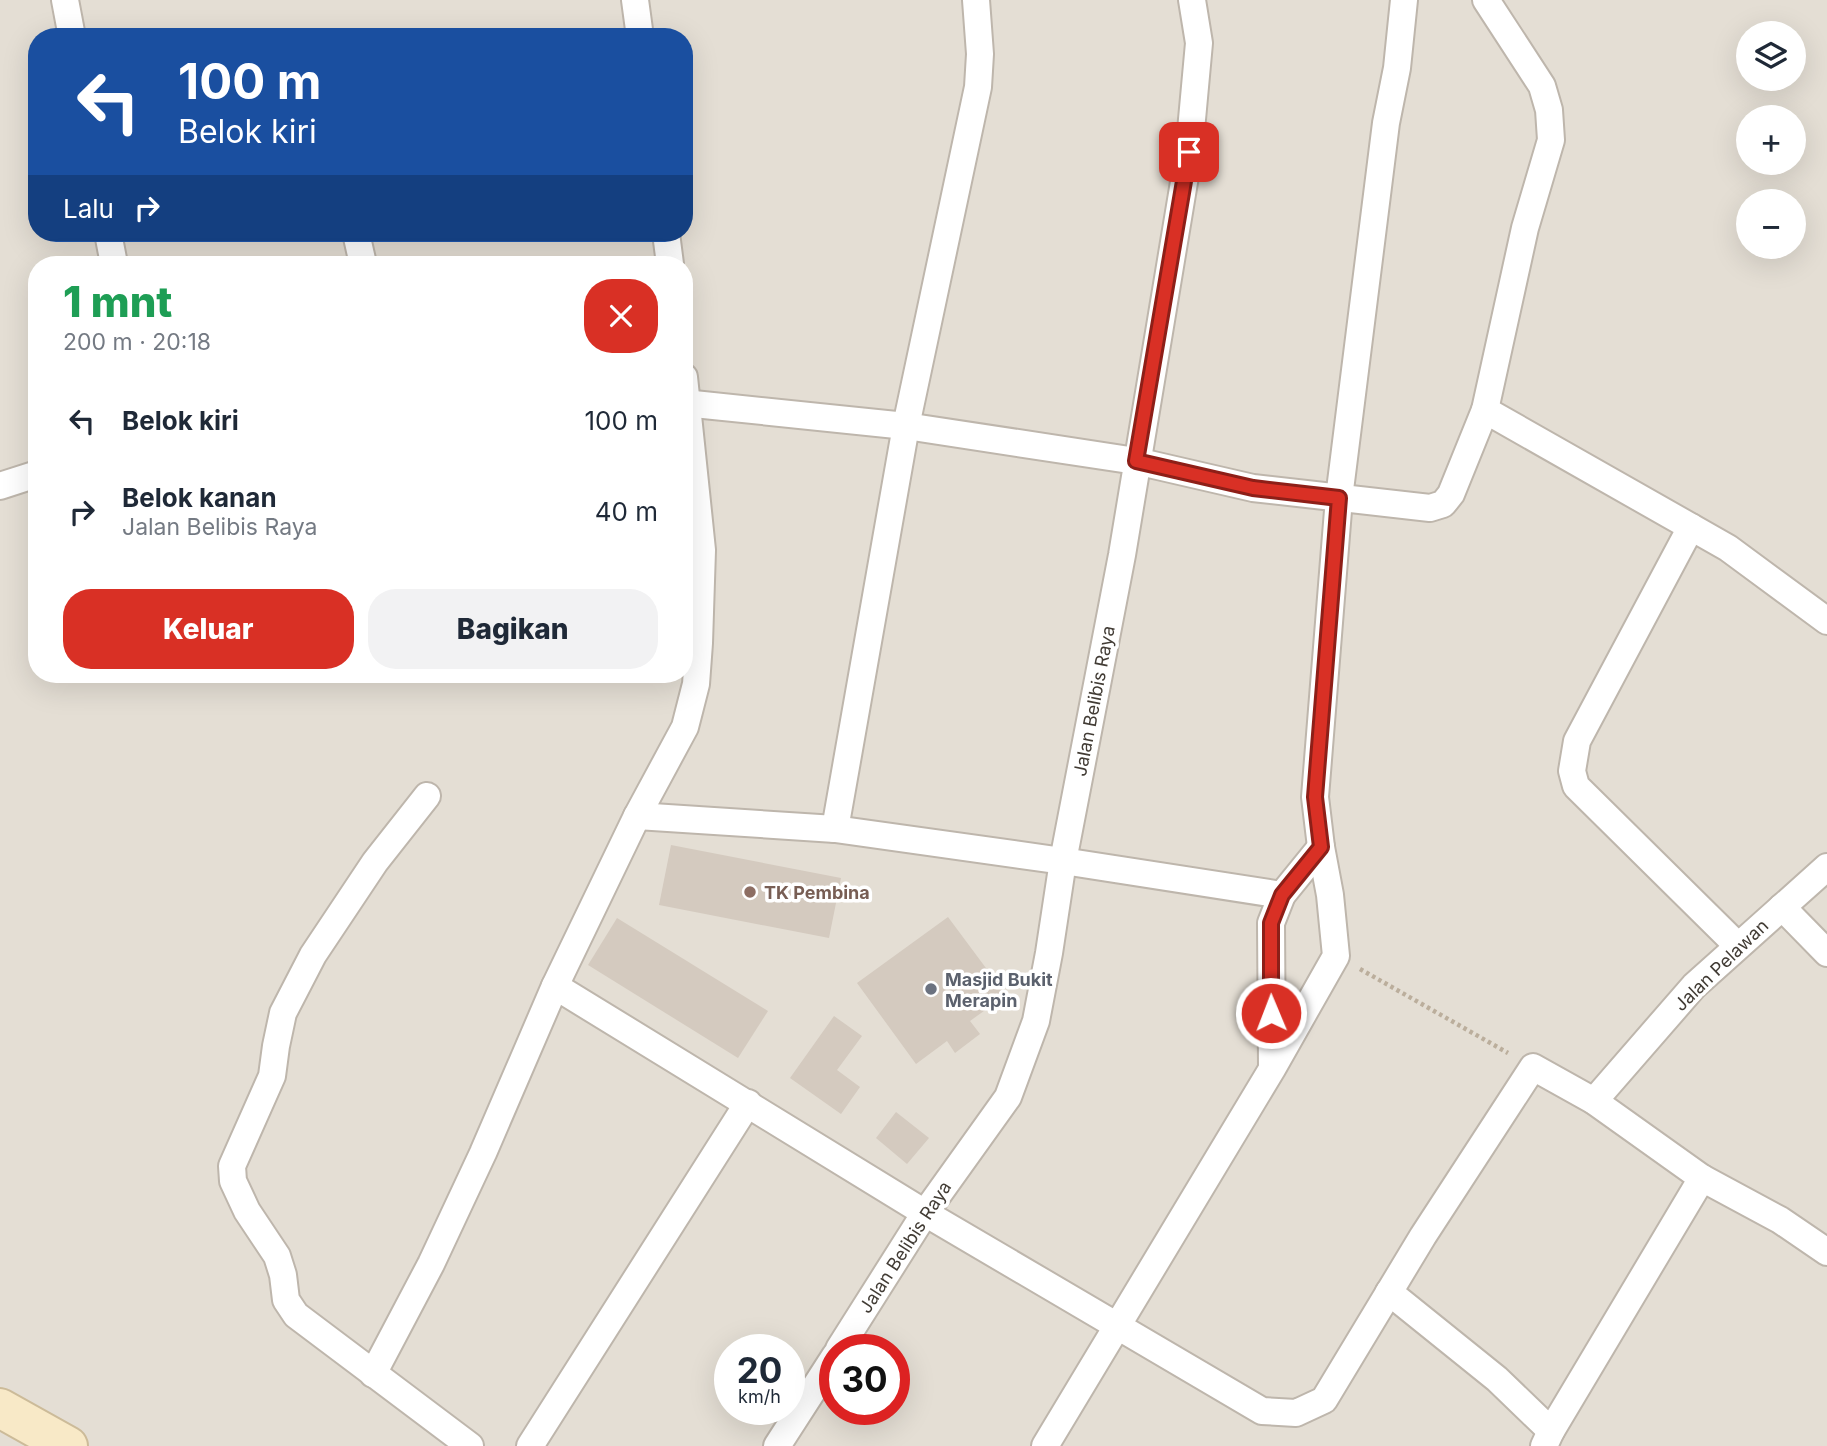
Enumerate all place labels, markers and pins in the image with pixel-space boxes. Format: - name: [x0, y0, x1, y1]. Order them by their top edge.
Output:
- pin: [1159, 122, 1219, 182]
- place label: TK Pembina: [764, 882, 870, 903]
- marker: TK Pembina: [742, 884, 758, 900]
- place label: Masjid Bukit Merapin: [945, 969, 1053, 1011]
- marker: Masjid Bukit Merapin: [923, 981, 939, 997]

